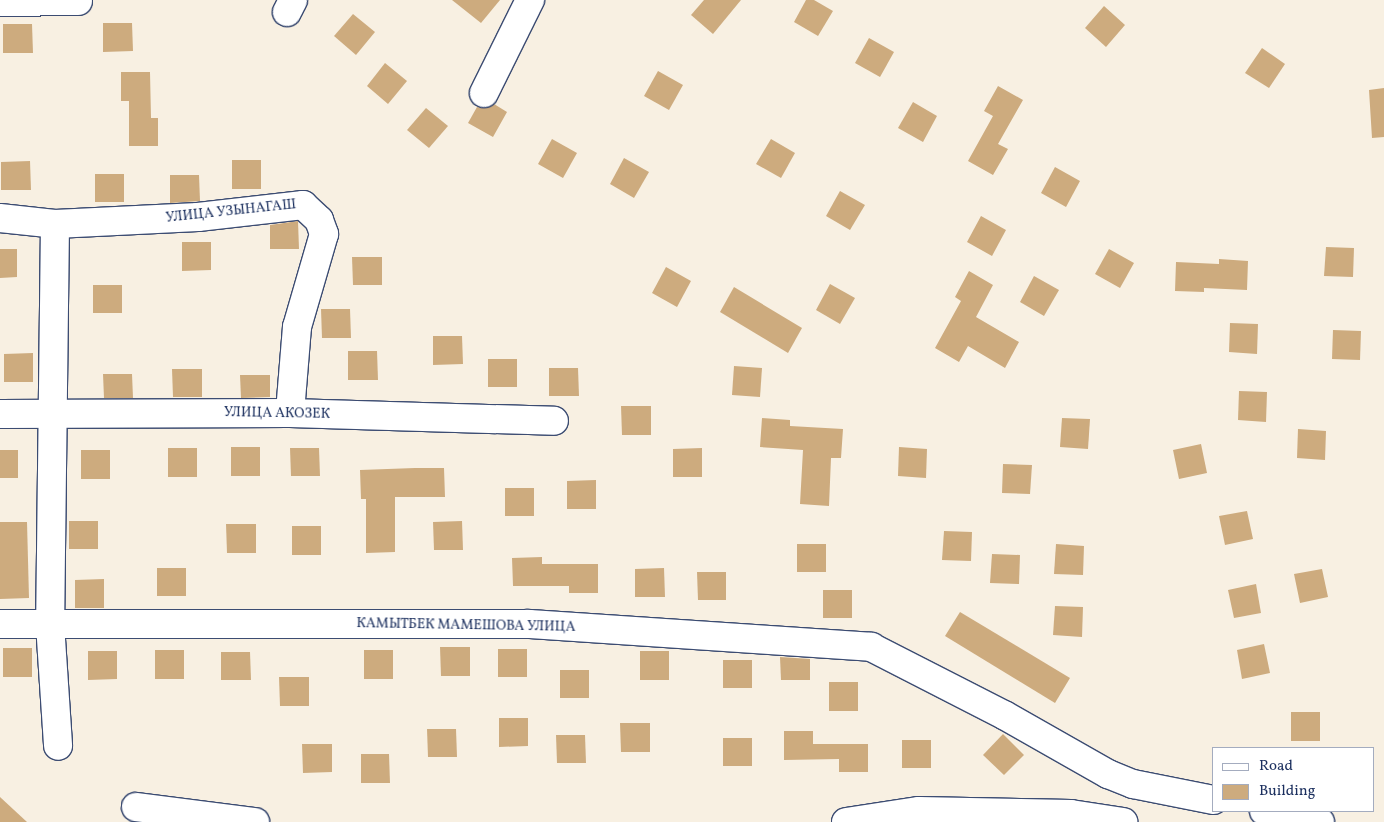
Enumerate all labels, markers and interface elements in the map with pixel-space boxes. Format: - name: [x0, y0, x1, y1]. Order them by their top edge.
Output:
- street label: УЛИЦА УЗЫНАГАШ: [165, 197, 297, 227]
- street label: УЛИЦА АКОЗЕК: [224, 405, 330, 423]
- street label: КАМЫТБЕК МАМЕШОВА УЛИЦА: [356, 616, 576, 636]
- legend: [1212, 747, 1374, 812]
- text: Road: [1259, 756, 1293, 777]
- text: Building: [1259, 781, 1315, 802]

